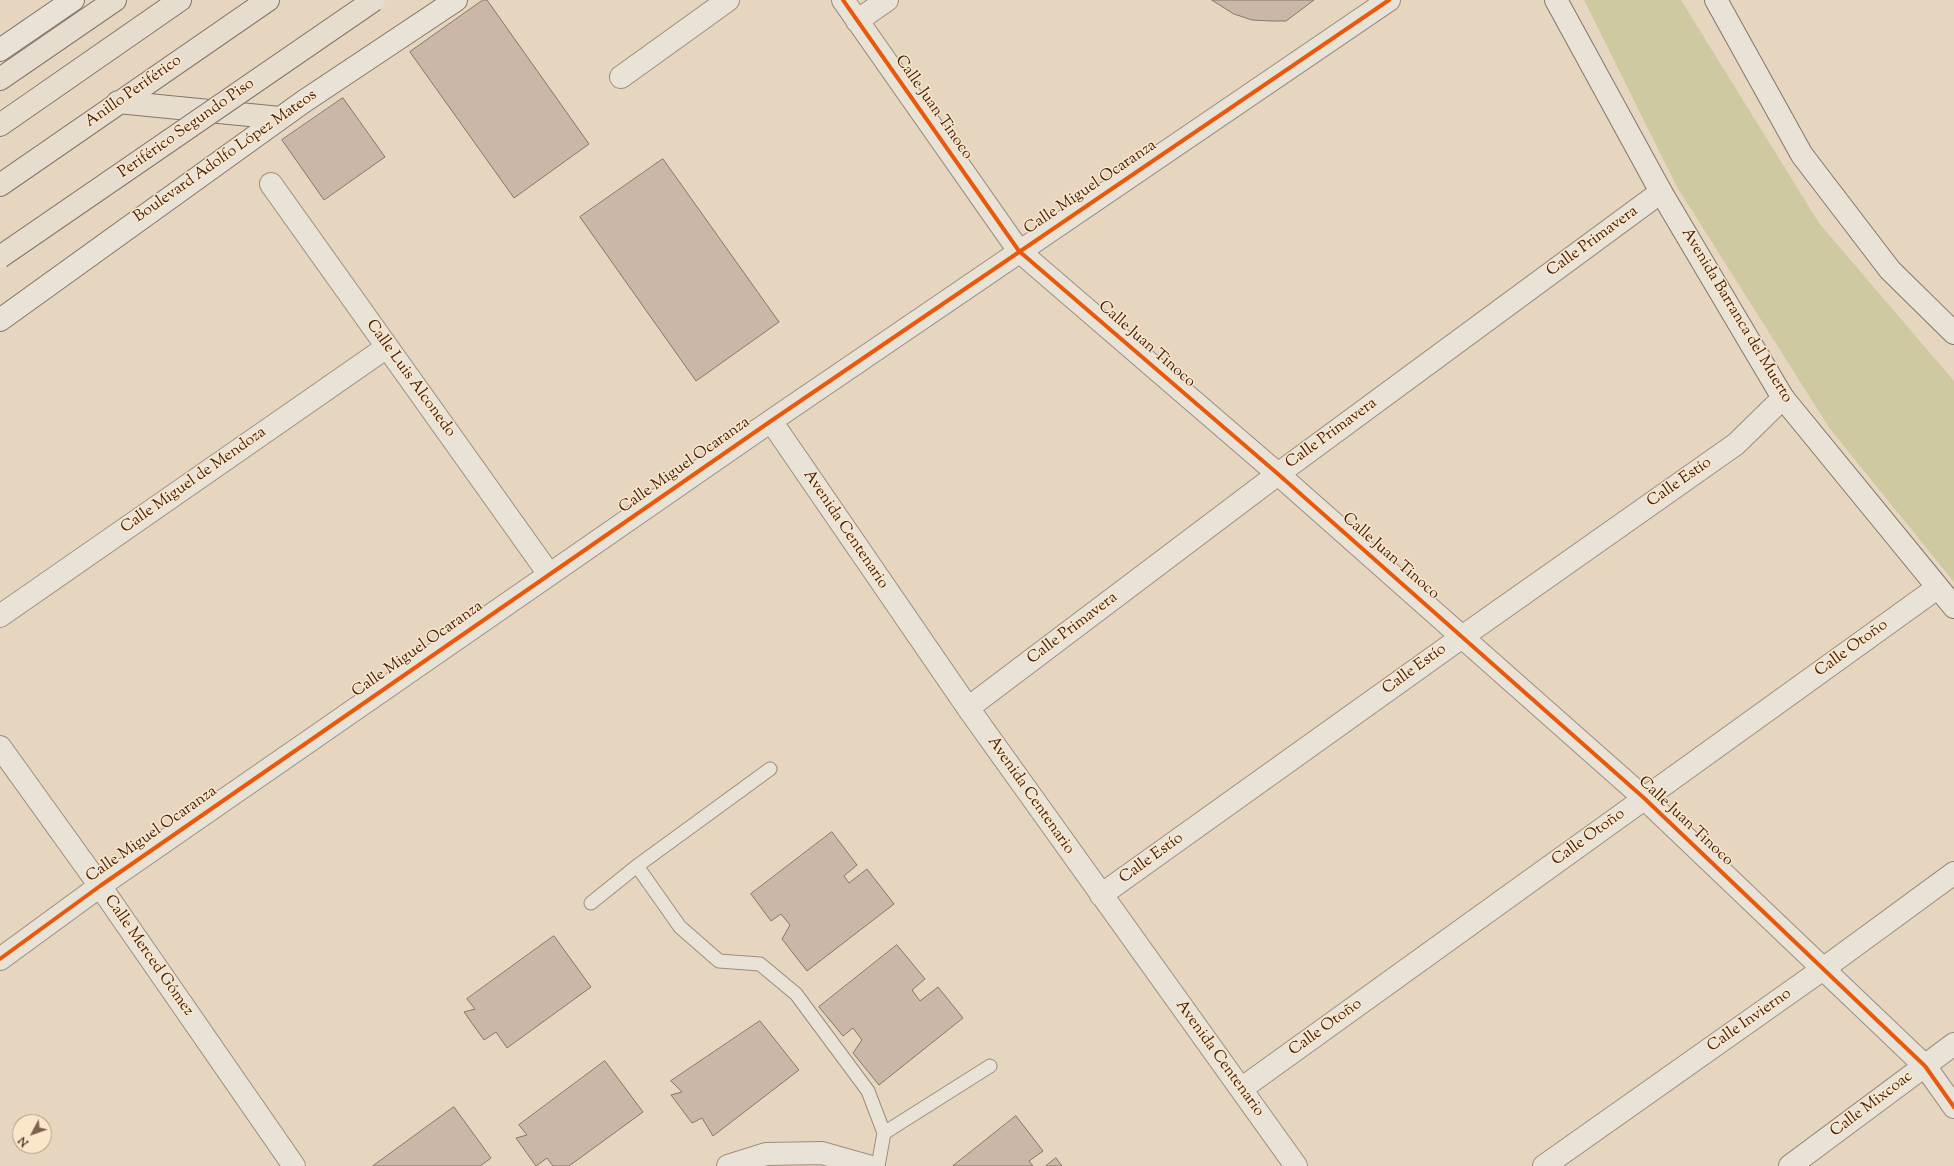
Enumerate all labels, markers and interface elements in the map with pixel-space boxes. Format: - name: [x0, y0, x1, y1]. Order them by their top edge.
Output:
- street label: Anillo Periférico: [82, 52, 186, 132]
- street label: Calle Juan Tinoco: [890, 52, 976, 164]
- street label: Periférico Segundo Piso: [115, 75, 259, 183]
- street label: Boulevard Adolfo López Mateos: [131, 86, 321, 228]
- street label: Calle Miguel Ocaranza: [1021, 137, 1161, 239]
- street label: Calle Primavera: [1544, 202, 1642, 282]
- street label: Avenida Barranca del Muerto: [1676, 225, 1796, 407]
- street label: Calle Juan Tinoco: [1093, 297, 1199, 393]
- street label: Calle Luis Alconedo: [361, 317, 459, 441]
- street label: Calle Primavera: [1283, 394, 1381, 474]
- street label: Calle Miguel Ocaranza: [616, 414, 754, 518]
- street label: Calle Miguel de Mendoza: [118, 423, 270, 539]
- street label: Calle Estío: [1644, 454, 1716, 512]
- street label: Avenida Centenario: [798, 467, 892, 593]
- street label: Calle Juan Tinoco: [1337, 509, 1443, 605]
- street label: Calle Primavera: [1024, 589, 1122, 669]
- street label: Calle Miguel Ocaranza: [349, 598, 487, 702]
- street label: Calle Otoño: [1812, 616, 1892, 682]
- street label: Calle Estío: [1379, 640, 1451, 700]
- street label: Avenida Centenario: [982, 733, 1078, 859]
- street label: Calle Juan Tinoco: [1634, 773, 1736, 871]
- street label: Calle Miguel Ocaranza: [83, 783, 221, 887]
- street label: Calle Otoño: [1549, 805, 1629, 871]
- street label: Calle Estío: [1116, 829, 1188, 889]
- street label: Calle Merced Gómez: [99, 892, 197, 1020]
- street label: Calle Invierno: [1704, 985, 1796, 1057]
- street label: Calle Otoño: [1286, 995, 1366, 1061]
- street label: Avenida Centenario: [1170, 997, 1268, 1121]
- street label: Calle Mixcoac: [1827, 1068, 1917, 1142]
- north arrow: [12, 1114, 52, 1154]
- text: N: [15, 1133, 33, 1150]

